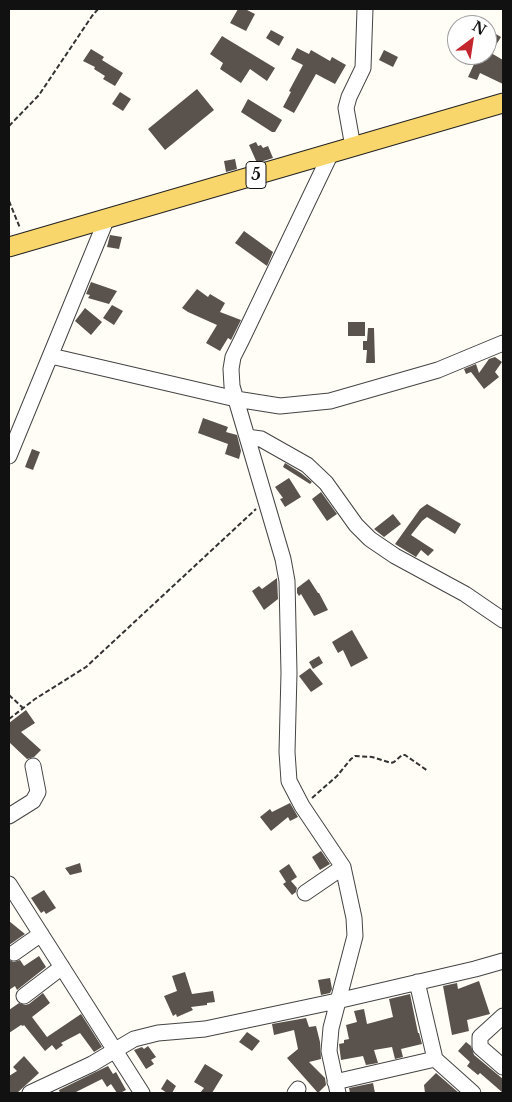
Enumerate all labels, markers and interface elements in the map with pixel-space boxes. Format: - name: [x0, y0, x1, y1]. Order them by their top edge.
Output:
- north arrow: [447, 15, 497, 65]
- text: N: [469, 17, 489, 39]
- road number: 5: [246, 162, 266, 188]

